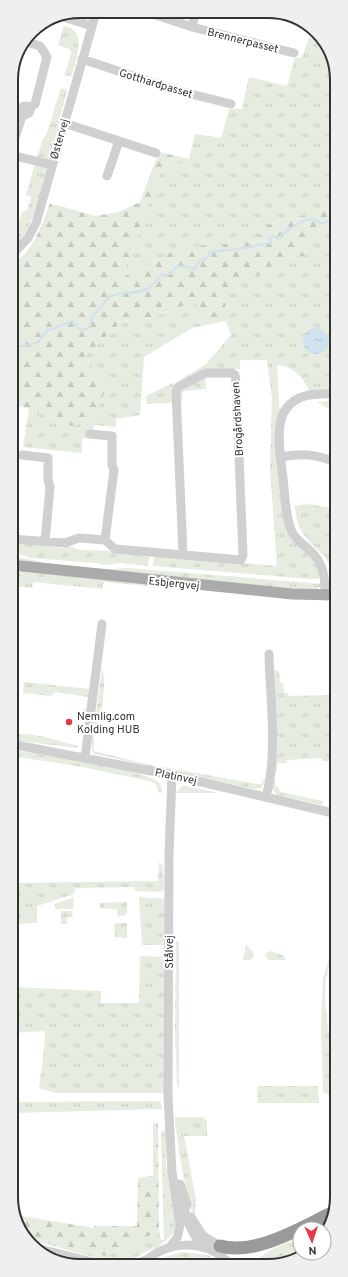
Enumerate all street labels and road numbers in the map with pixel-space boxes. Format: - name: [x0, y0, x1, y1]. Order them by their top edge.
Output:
- street label: Brennerpasset: [206, 25, 280, 57]
- street label: Gotthardpasset: [117, 66, 194, 102]
- street label: Østervej: [48, 117, 72, 161]
- street label: Brogårdshaven: [229, 381, 247, 457]
- street label: Esbjergvej: [148, 574, 200, 594]
- street label: Platinvej: [153, 766, 198, 788]
- street label: Stålvej: [163, 935, 177, 969]

